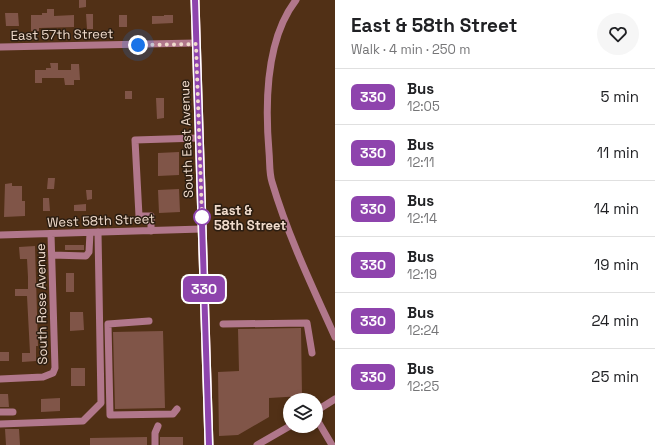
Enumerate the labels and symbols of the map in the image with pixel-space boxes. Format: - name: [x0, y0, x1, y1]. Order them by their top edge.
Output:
- street label: East 57th Street: [10, 25, 114, 44]
- your location: [128, 35, 148, 55]
- street label: South East Avenue: [176, 80, 197, 198]
- place label: East & 58th Street: [214, 202, 286, 234]
- marker: East & 58th Street: [193, 208, 211, 226]
- street label: West 58th Street: [47, 210, 155, 231]
- street label: South Rose Avenue: [32, 243, 51, 365]
- line badge: 330: [181, 276, 227, 302]

